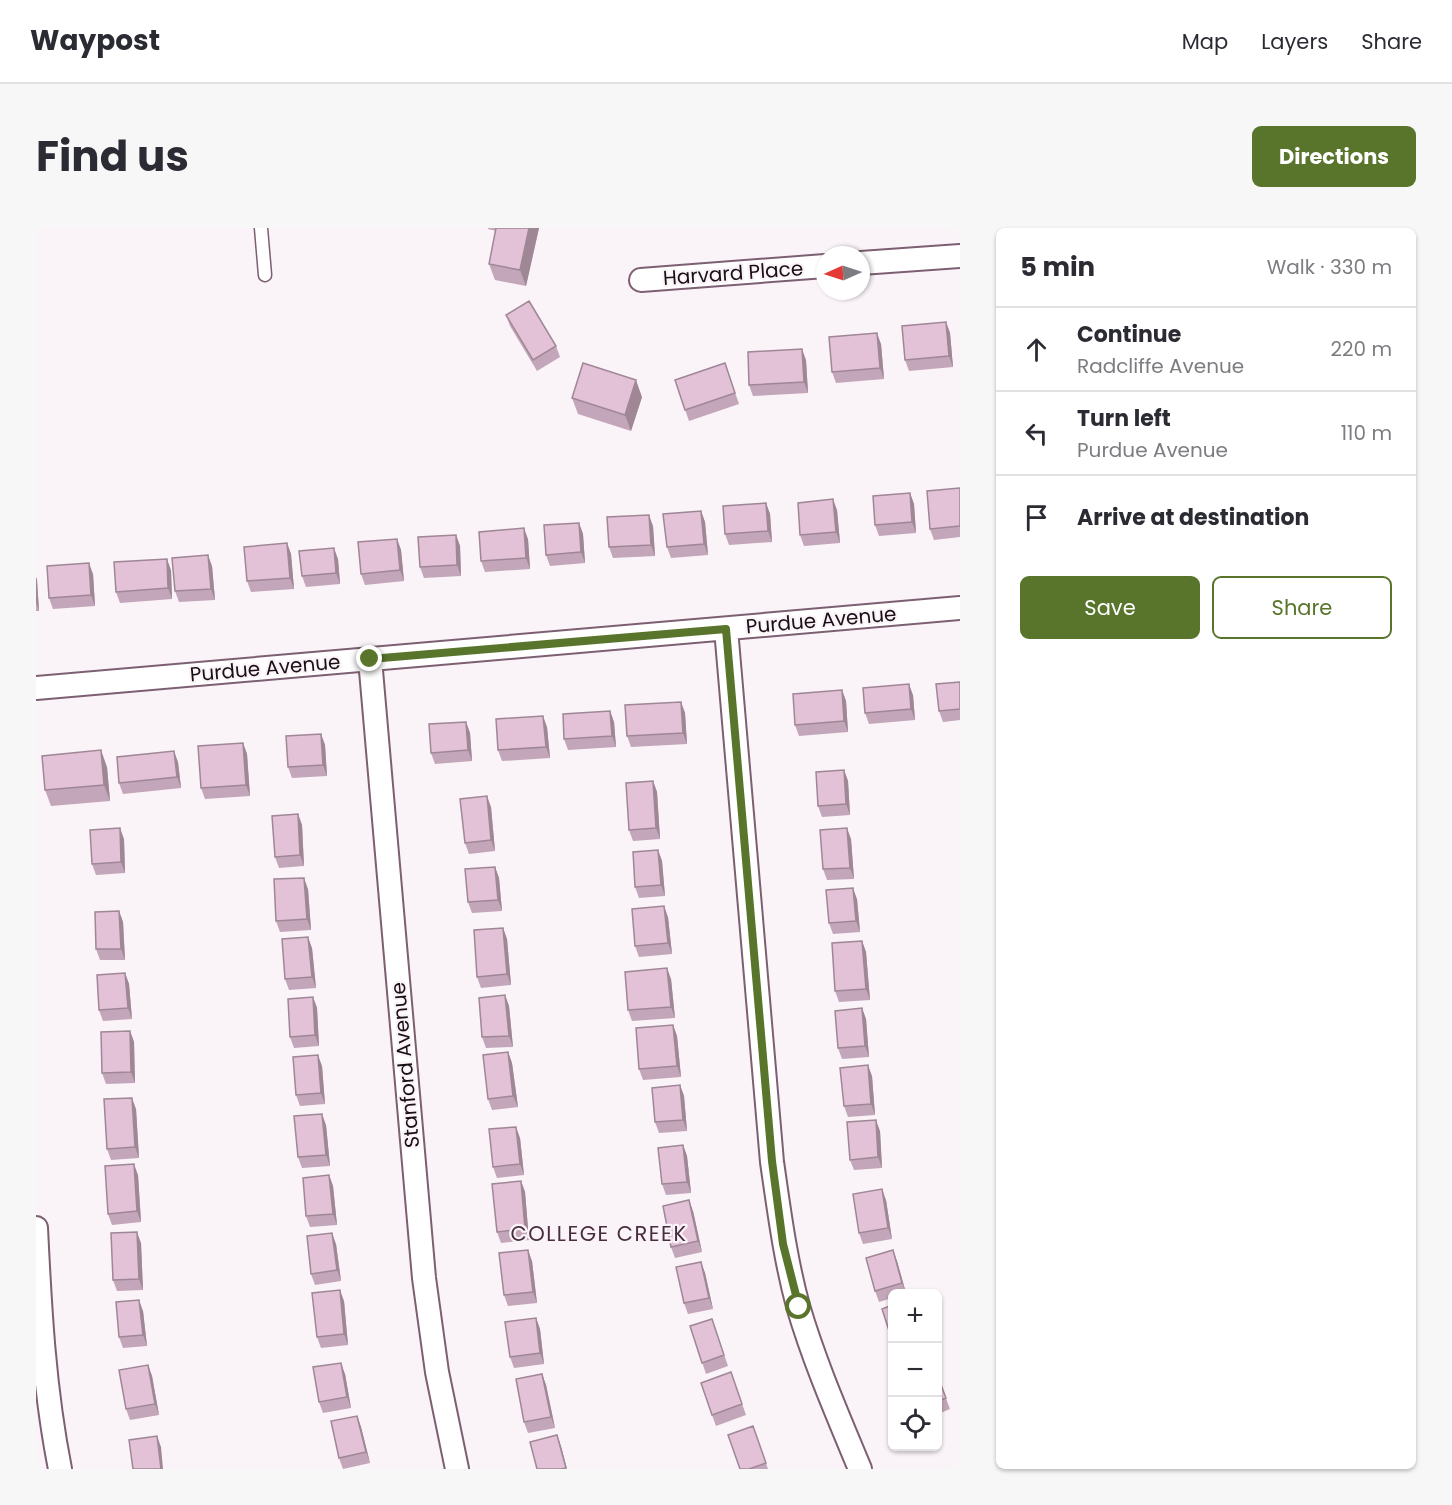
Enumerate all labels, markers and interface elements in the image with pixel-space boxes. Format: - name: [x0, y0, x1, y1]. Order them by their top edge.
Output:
- text: Waypost: [30, 21, 160, 60]
- text: Map: [1182, 27, 1228, 56]
- text: Layers: [1261, 27, 1328, 56]
- text: Share: [1361, 27, 1422, 56]
- button: Directions: [1252, 126, 1416, 187]
- text: Find us: [36, 127, 189, 186]
- north arrow: [816, 246, 870, 300]
- text: 5 min: [1020, 249, 1095, 285]
- text: Walk · 330 m: [1267, 253, 1392, 281]
- street label: Harvard Place: [662, 254, 804, 292]
- text: Continue: [1077, 319, 1181, 350]
- icon: ahead: [1020, 333, 1053, 366]
- text: 220 m: [1331, 335, 1392, 363]
- text: Radcliffe Avenue: [1077, 352, 1244, 380]
- text: Turn left: [1077, 403, 1171, 434]
- icon: left: [1020, 417, 1053, 450]
- text: 110 m: [1341, 419, 1392, 447]
- text: Purdue Avenue: [1077, 436, 1228, 464]
- icon: arrive: [1020, 501, 1053, 534]
- text: Arrive at destination: [1077, 502, 1309, 533]
- button: Save: [1020, 576, 1200, 639]
- button: Share: [1212, 576, 1392, 639]
- street label: Purdue Avenue: [745, 599, 897, 641]
- route end: [356, 645, 382, 671]
- street label: Purdue Avenue: [189, 647, 341, 689]
- street label: Stanford Avenue: [384, 981, 426, 1149]
- district label: COLLEGE CREEK: [511, 1219, 687, 1248]
- map controls: [888, 1289, 942, 1451]
- button: +: [888, 1289, 942, 1343]
- route start: [785, 1293, 811, 1319]
- button: −: [888, 1343, 942, 1397]
- button: locate: [888, 1397, 942, 1451]

